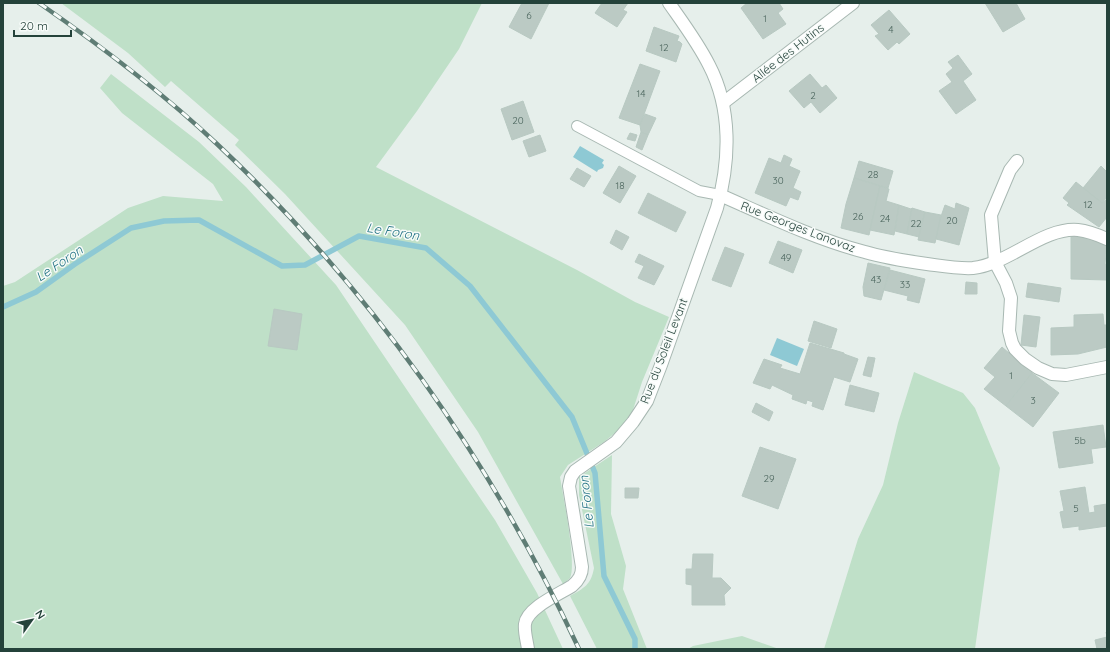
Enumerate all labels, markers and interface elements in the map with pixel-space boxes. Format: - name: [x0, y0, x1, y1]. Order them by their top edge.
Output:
- house number: 6: [526, 9, 532, 22]
- scale bar: [14, 12, 71, 38]
- house number: 1: [763, 12, 767, 25]
- text: 20 m: [20, 18, 48, 33]
- street label: Allée des Hutins: [749, 19, 827, 85]
- house number: 4: [888, 23, 894, 36]
- house number: 12: [659, 41, 669, 54]
- house number: 14: [637, 87, 645, 100]
- house number: 2: [810, 89, 816, 102]
- house number: 20: [512, 114, 524, 127]
- house number: 28: [868, 168, 878, 181]
- house number: 30: [772, 174, 784, 187]
- house number: 18: [615, 179, 625, 192]
- street label: Rue Georges Lanovaz: [739, 198, 858, 255]
- house number: 12: [1083, 198, 1093, 211]
- house number: 26: [853, 210, 864, 223]
- house number: 24: [880, 212, 890, 225]
- house number: 20: [946, 214, 958, 227]
- house number: 22: [910, 217, 922, 230]
- water label: Le Foron: [366, 219, 421, 243]
- water label: Le Foron: [33, 241, 86, 284]
- house number: 49: [781, 251, 792, 264]
- house number: 43: [871, 273, 881, 286]
- house number: 33: [900, 278, 910, 291]
- street label: Rue du Soleil Levant: [636, 296, 691, 406]
- house number: 1: [1009, 369, 1013, 382]
- house number: 3: [1030, 394, 1036, 407]
- house number: 5b: [1074, 434, 1086, 447]
- house number: 29: [763, 472, 775, 485]
- water label: Le Foron: [575, 474, 597, 529]
- house number: 5: [1073, 502, 1079, 515]
- north arrow: [12, 600, 52, 640]
- text: N: [32, 607, 48, 622]

